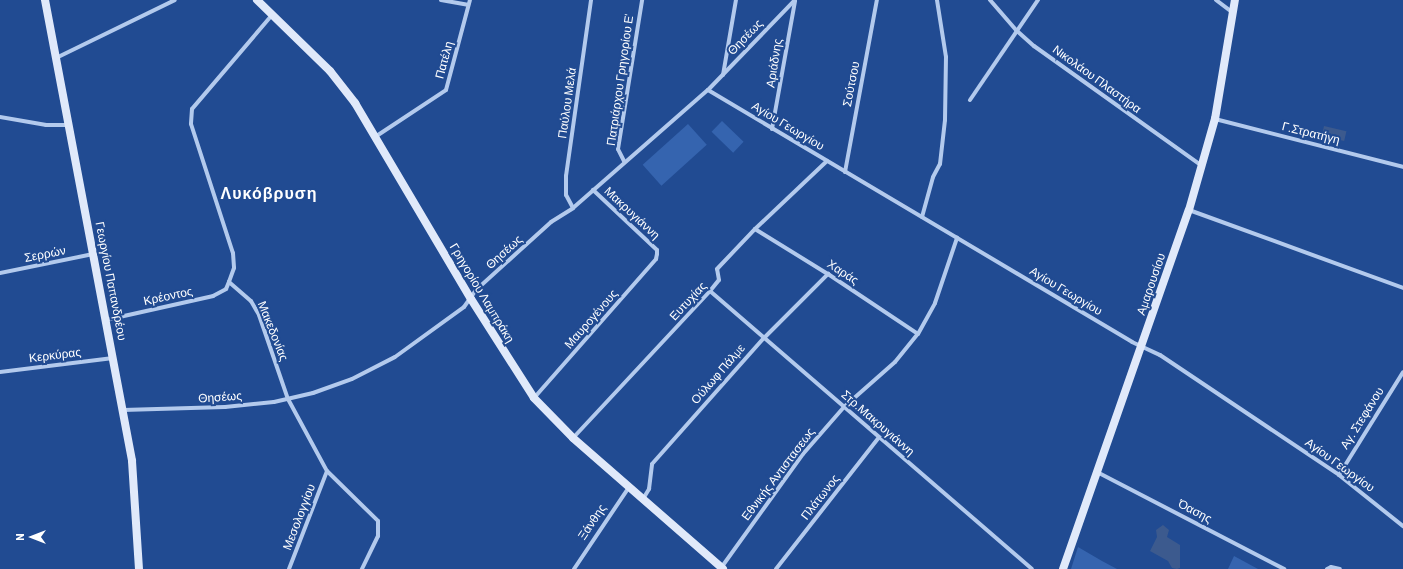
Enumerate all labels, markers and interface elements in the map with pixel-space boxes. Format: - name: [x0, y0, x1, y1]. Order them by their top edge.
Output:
- street label: Πατριάρχου Γρηγορίου Ε': [604, 13, 636, 147]
- street label: Θησέως: [725, 16, 765, 58]
- street label: Αριάδνης: [763, 37, 785, 89]
- street label: Πατέλη: [432, 40, 456, 80]
- street label: Νικολάου Πλαστήρα: [1050, 42, 1144, 116]
- street label: Σούτσου: [840, 60, 862, 108]
- street label: Παύλου Μελά: [555, 66, 579, 140]
- street label: Αγίου Γεωργίου: [749, 99, 827, 153]
- street label: Γ.Στρατήγη: [1280, 119, 1342, 147]
- district label: Λυκόβρυση: [221, 183, 317, 203]
- street label: Μακρυγιάννη: [601, 184, 663, 242]
- street label: Γεωργίου Παπανδρέου: [92, 220, 130, 342]
- street label: Θησέως: [483, 232, 525, 272]
- street label: Γρηγορίου Λαμπράκη: [447, 241, 517, 345]
- street label: Σερρών: [23, 243, 67, 265]
- street label: Αμαρουσίου: [1134, 251, 1168, 317]
- street label: Χαράς: [825, 257, 861, 287]
- street label: Αγίου Γεωργίου: [1027, 264, 1105, 318]
- street label: Ευτυχίας: [667, 279, 709, 323]
- street label: Κρέοντος: [142, 284, 194, 308]
- street label: Μαυρογένους: [562, 287, 620, 351]
- street label: Μακεδονίας: [255, 299, 291, 363]
- street label: Ούλωφ Πάλμε: [688, 341, 748, 407]
- street label: Κερκύρας: [28, 345, 82, 365]
- street label: Αγ. Στεφάνου: [1337, 384, 1387, 452]
- street label: Στρ.Μακρυγιάννη: [838, 387, 918, 459]
- street label: Θησέως: [198, 388, 242, 406]
- street label: Εθνικής Αντιστασεως: [738, 425, 818, 523]
- street label: Αγίου Γεωργίου: [1303, 435, 1377, 495]
- street label: Πλάτωνος: [798, 471, 842, 523]
- street label: Μεσολογγίου: [280, 482, 318, 552]
- street label: Όασης: [1176, 496, 1214, 526]
- street label: Ξάνθης: [575, 501, 609, 543]
- north arrow: [12, 517, 52, 557]
- text: N: [13, 533, 26, 541]

